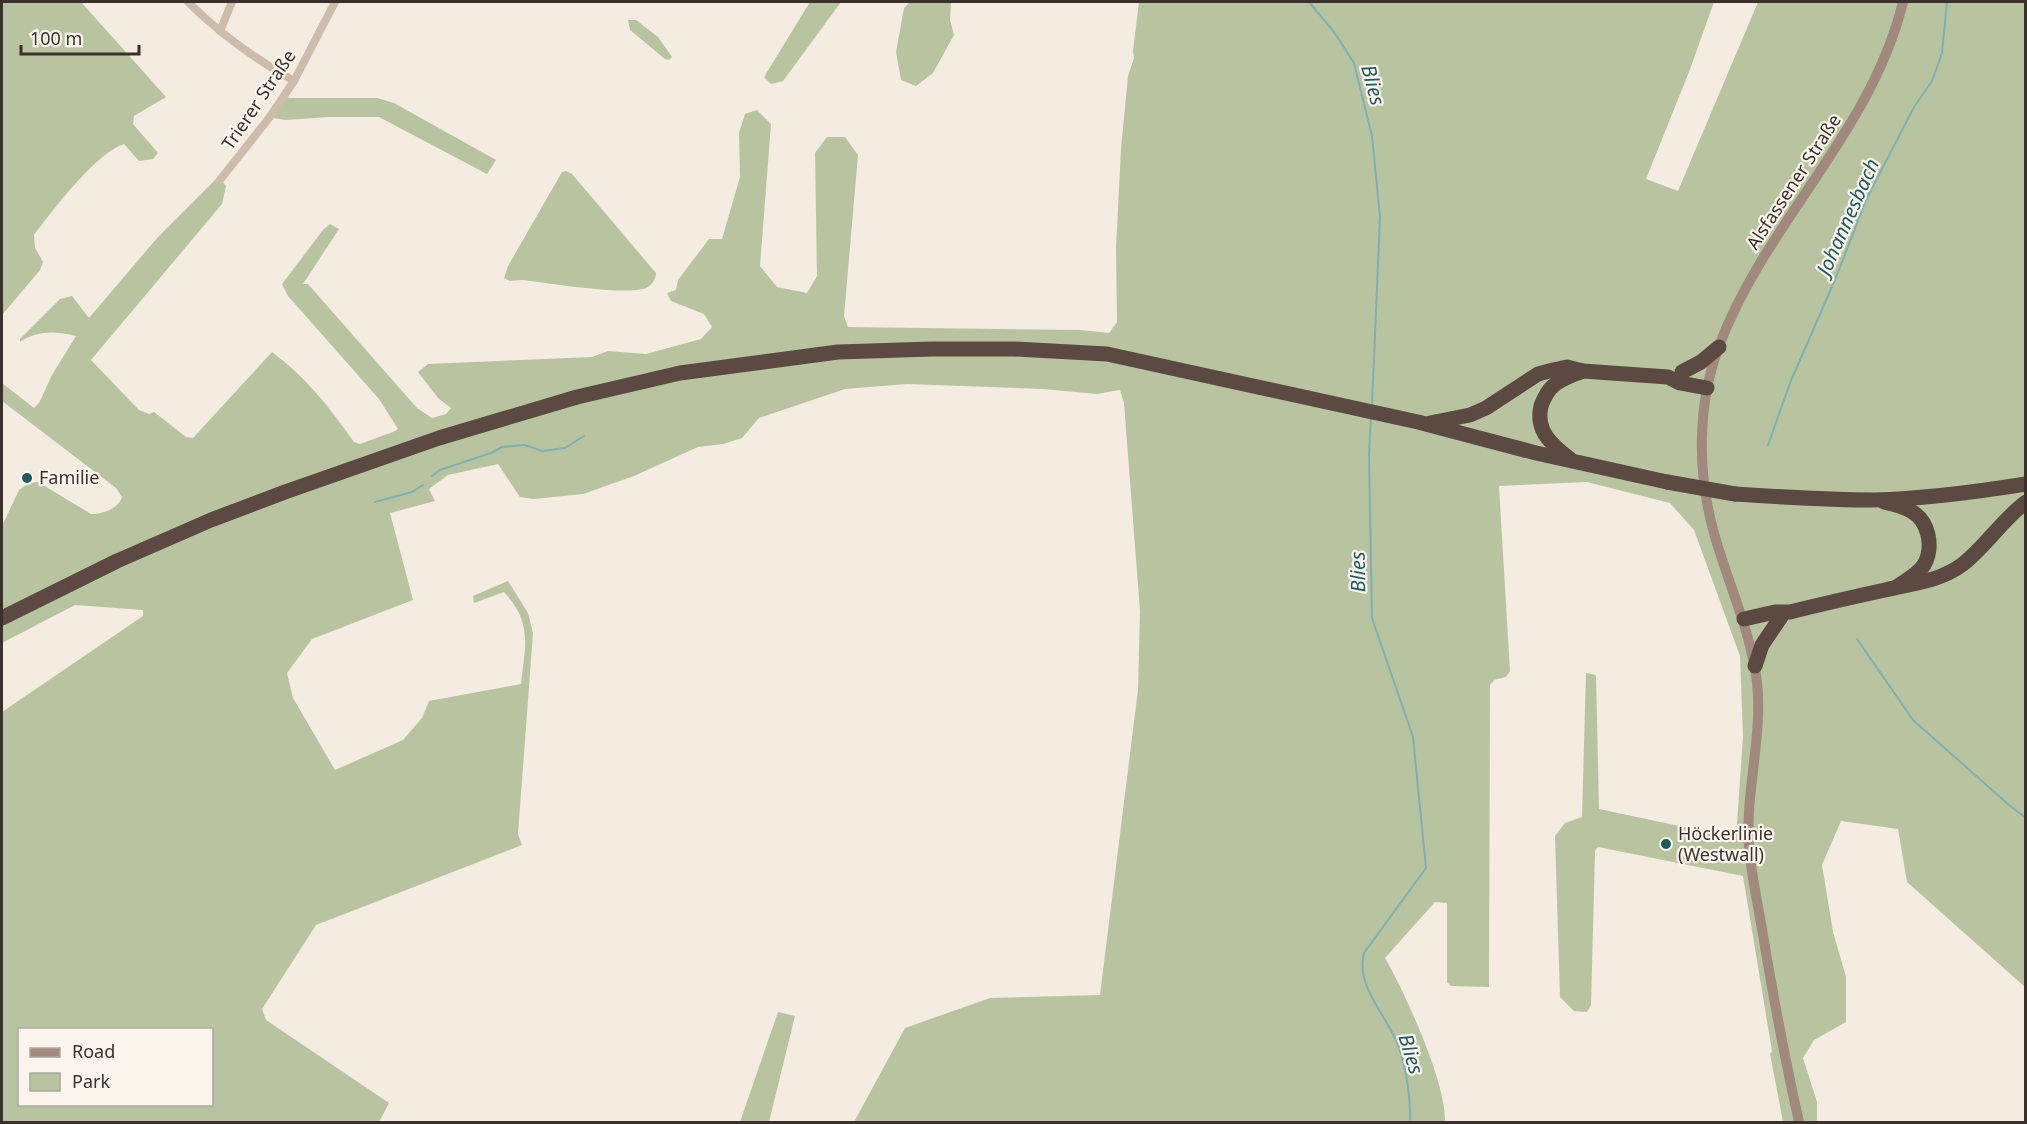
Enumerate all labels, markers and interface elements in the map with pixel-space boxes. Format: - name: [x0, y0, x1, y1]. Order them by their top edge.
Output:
- scale bar: [21, 18, 140, 56]
- text: 100 m: [30, 26, 82, 50]
- street label: Trierer Straße: [216, 45, 300, 154]
- water label: Blies: [1355, 62, 1392, 108]
- street label: Alsfassener Straße: [1740, 109, 1846, 254]
- water label: Johannesbach: [1808, 154, 1885, 283]
- place label: Familie: [39, 465, 99, 489]
- marker: Familie: [20, 471, 34, 485]
- water label: Blies: [1344, 551, 1371, 593]
- place label: Höckerlinie (Westwall): [1678, 821, 1773, 866]
- marker: Höckerlinie (Westwall): [1659, 837, 1673, 851]
- legend: [18, 1028, 213, 1106]
- water label: Blies: [1393, 1030, 1430, 1078]
- text: Road: [72, 1039, 115, 1063]
- text: Park: [72, 1069, 110, 1093]

